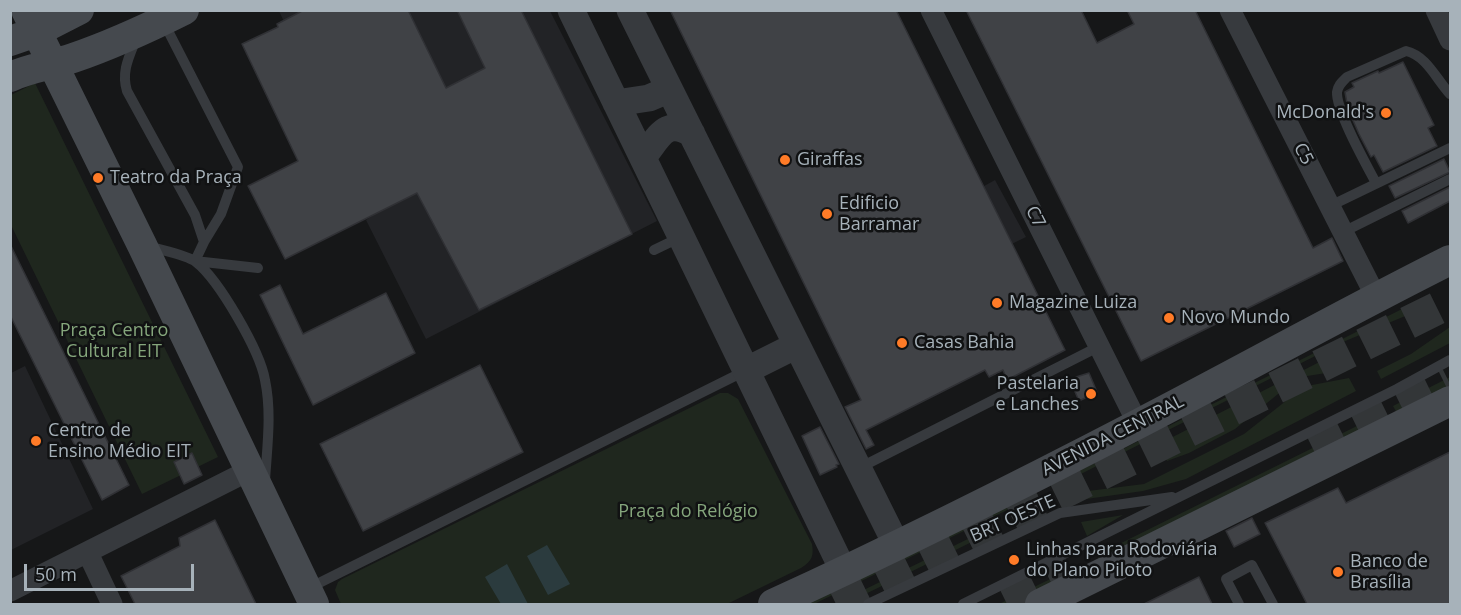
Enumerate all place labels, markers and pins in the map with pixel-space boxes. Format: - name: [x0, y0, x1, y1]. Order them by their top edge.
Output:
- place label: McDonald's: [1276, 102, 1374, 124]
- marker: McDonald's: [1379, 106, 1393, 120]
- place label: Giraffas: [797, 149, 863, 171]
- marker: Giraffas: [778, 153, 792, 167]
- place label: Teatro da Praça: [110, 167, 242, 189]
- marker: Teatro da Praça: [91, 171, 105, 185]
- place label: Edificio Barramar: [839, 193, 919, 236]
- marker: Edificio Barramar: [820, 207, 834, 221]
- place label: Magazine Luiza: [1009, 292, 1137, 314]
- marker: Magazine Luiza: [990, 296, 1004, 310]
- place label: Novo Mundo: [1181, 307, 1290, 329]
- marker: Novo Mundo: [1162, 311, 1176, 325]
- place label: Casas Bahia: [914, 332, 1014, 354]
- marker: Casas Bahia: [895, 336, 909, 350]
- place label: Pastelaria e Lanches: [995, 373, 1079, 416]
- marker: Pastelaria e Lanches: [1084, 387, 1098, 401]
- place label: Centro de Ensino Médio EIT: [48, 420, 191, 462]
- marker: Centro de Ensino Médio EIT: [29, 434, 43, 448]
- place label: Linhas para Rodoviária do Plano Piloto: [1026, 539, 1218, 582]
- place label: Banco de Brasília: [1350, 551, 1428, 594]
- marker: Linhas para Rodoviária do Plano Piloto: [1007, 553, 1021, 567]
- marker: Banco de Brasília: [1331, 565, 1345, 579]

